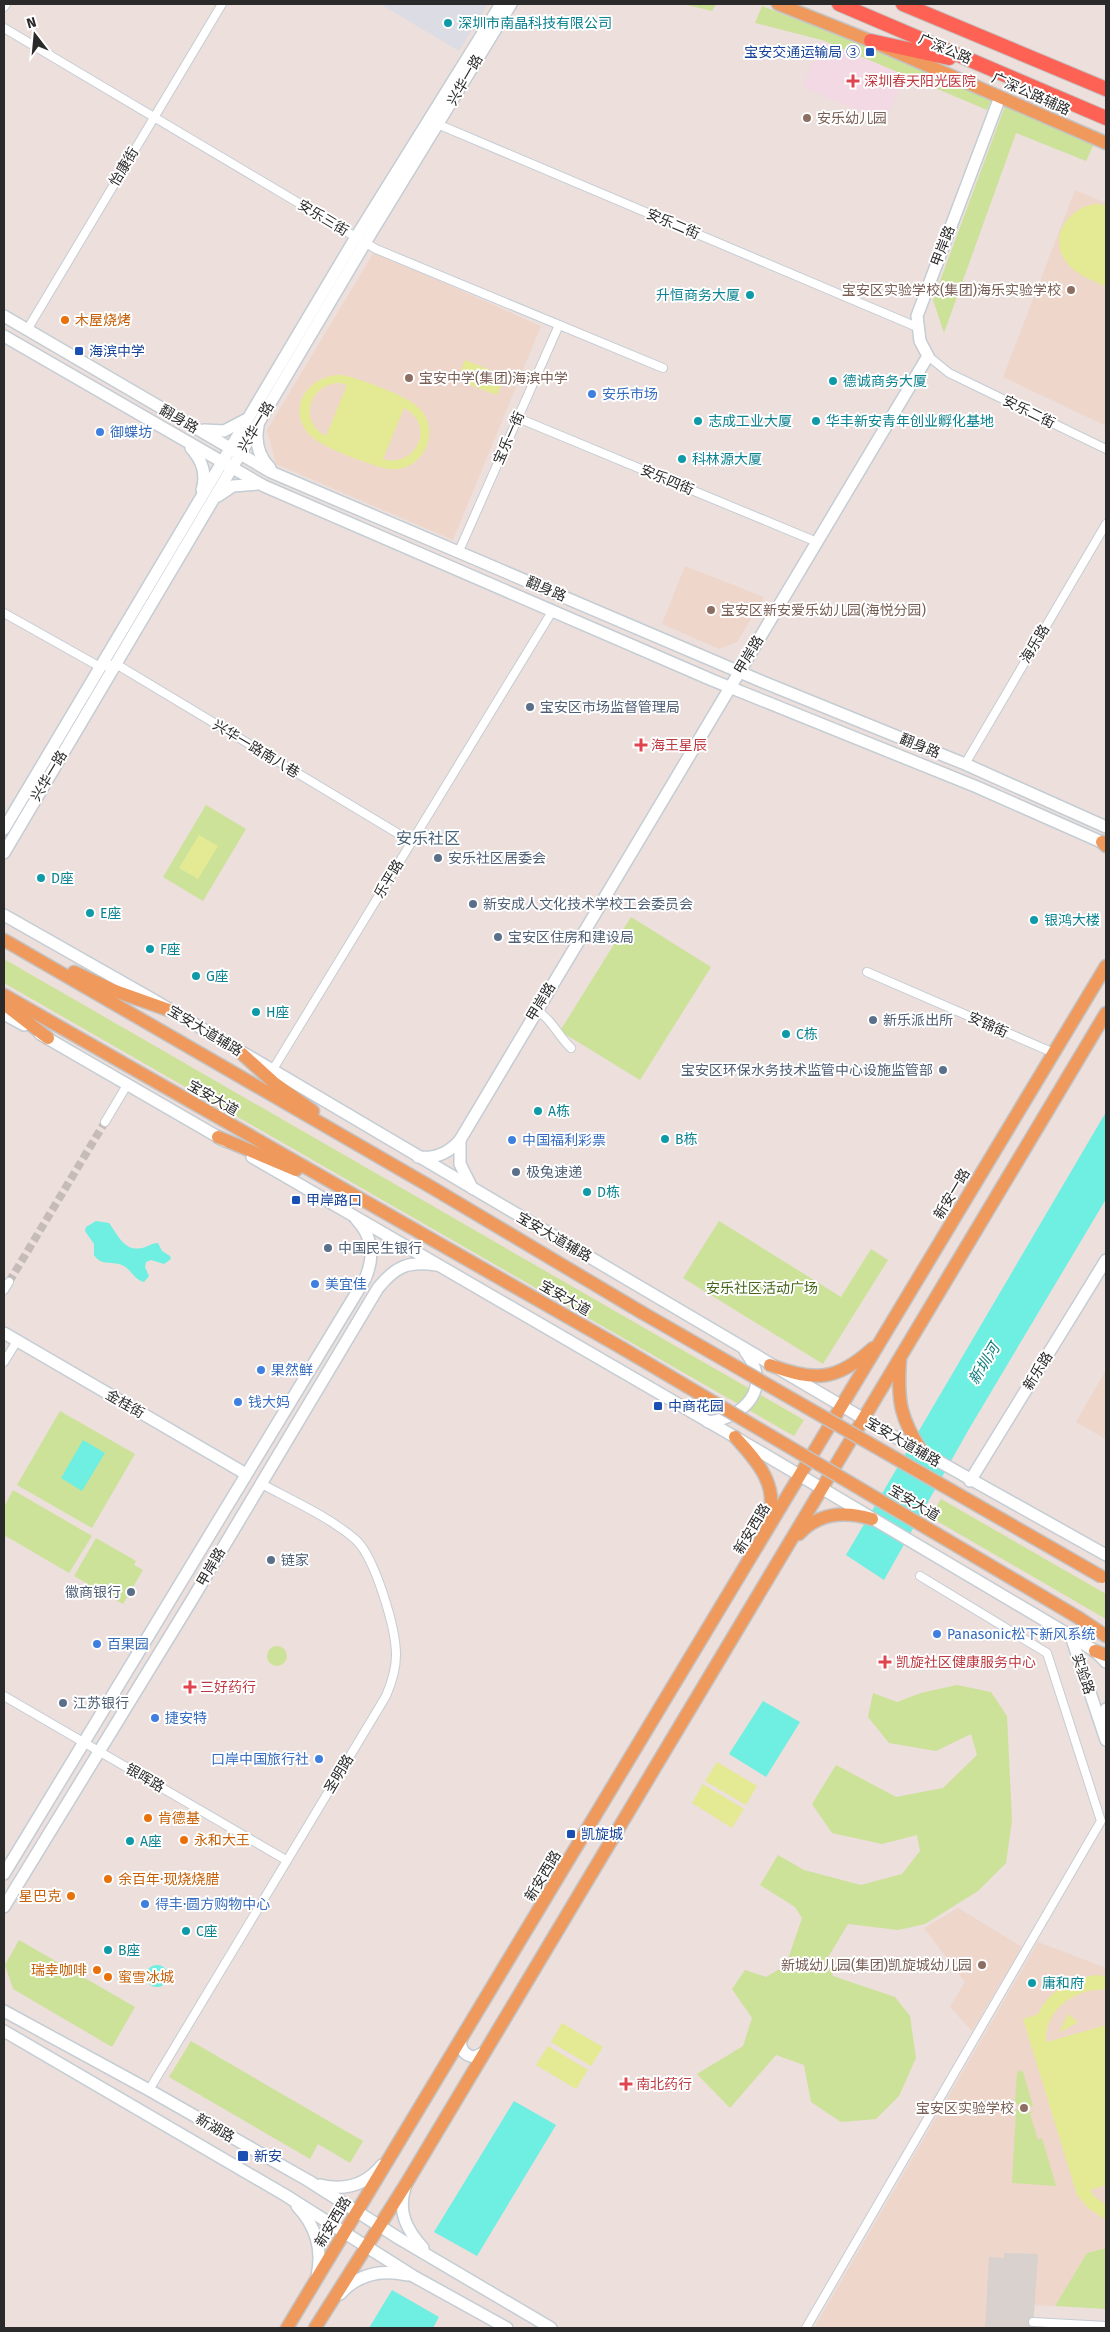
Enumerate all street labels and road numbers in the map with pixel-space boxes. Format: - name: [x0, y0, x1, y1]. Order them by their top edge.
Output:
- street label: 广深公路: [916, 30, 974, 68]
- street label: 兴华一路: [444, 52, 486, 108]
- street label: 广深公路辅路: [989, 69, 1073, 119]
- street label: 怡康街: [106, 145, 142, 189]
- street label: 安乐三街: [295, 196, 351, 240]
- street label: 安乐二街: [644, 205, 702, 243]
- street label: 甲岸路: [928, 223, 958, 269]
- street label: 安乐二街: [1000, 392, 1058, 432]
- street label: 兴华一路: [234, 399, 278, 455]
- street label: 翻身路: [157, 401, 201, 437]
- street label: 宝乐一街: [490, 409, 528, 467]
- street label: 安乐四街: [638, 461, 696, 499]
- street label: 翻身路: [523, 573, 569, 605]
- street label: 海乐路: [1017, 622, 1053, 666]
- street label: 甲岸路: [731, 633, 767, 677]
- street label: 兴华一路南八巷: [210, 716, 302, 782]
- street label: 翻身路: [897, 730, 943, 762]
- street label: 兴华一路: [27, 748, 71, 804]
- street label: 乐平路: [371, 857, 407, 901]
- street label: 甲岸路: [523, 980, 559, 1024]
- street label: 宝安大道辅路: [165, 1002, 245, 1060]
- street label: 安锦街: [965, 1009, 1011, 1041]
- street label: 宝安大道: [185, 1077, 241, 1119]
- street label: 新安一路: [930, 1166, 974, 1222]
- street label: 宝安大道辅路: [513, 1209, 595, 1265]
- street label: 宝安大道: [537, 1277, 593, 1319]
- street label: 新乐路: [1020, 1349, 1056, 1393]
- street label: 金桂街: [103, 1386, 147, 1422]
- street label: 宝安大道辅路: [862, 1414, 944, 1470]
- street label: 宝安大道: [886, 1481, 942, 1525]
- street label: 新安西路: [730, 1501, 774, 1557]
- street label: 甲岸路: [193, 1545, 229, 1589]
- street label: 实验路: [1068, 1651, 1098, 1697]
- street label: 圣明路: [321, 1752, 357, 1796]
- street label: 银晖路: [123, 1760, 167, 1796]
- street label: 新安西路: [521, 1848, 565, 1904]
- street label: 新湖路: [193, 2110, 237, 2146]
- street label: 新安西路: [311, 2194, 355, 2250]

